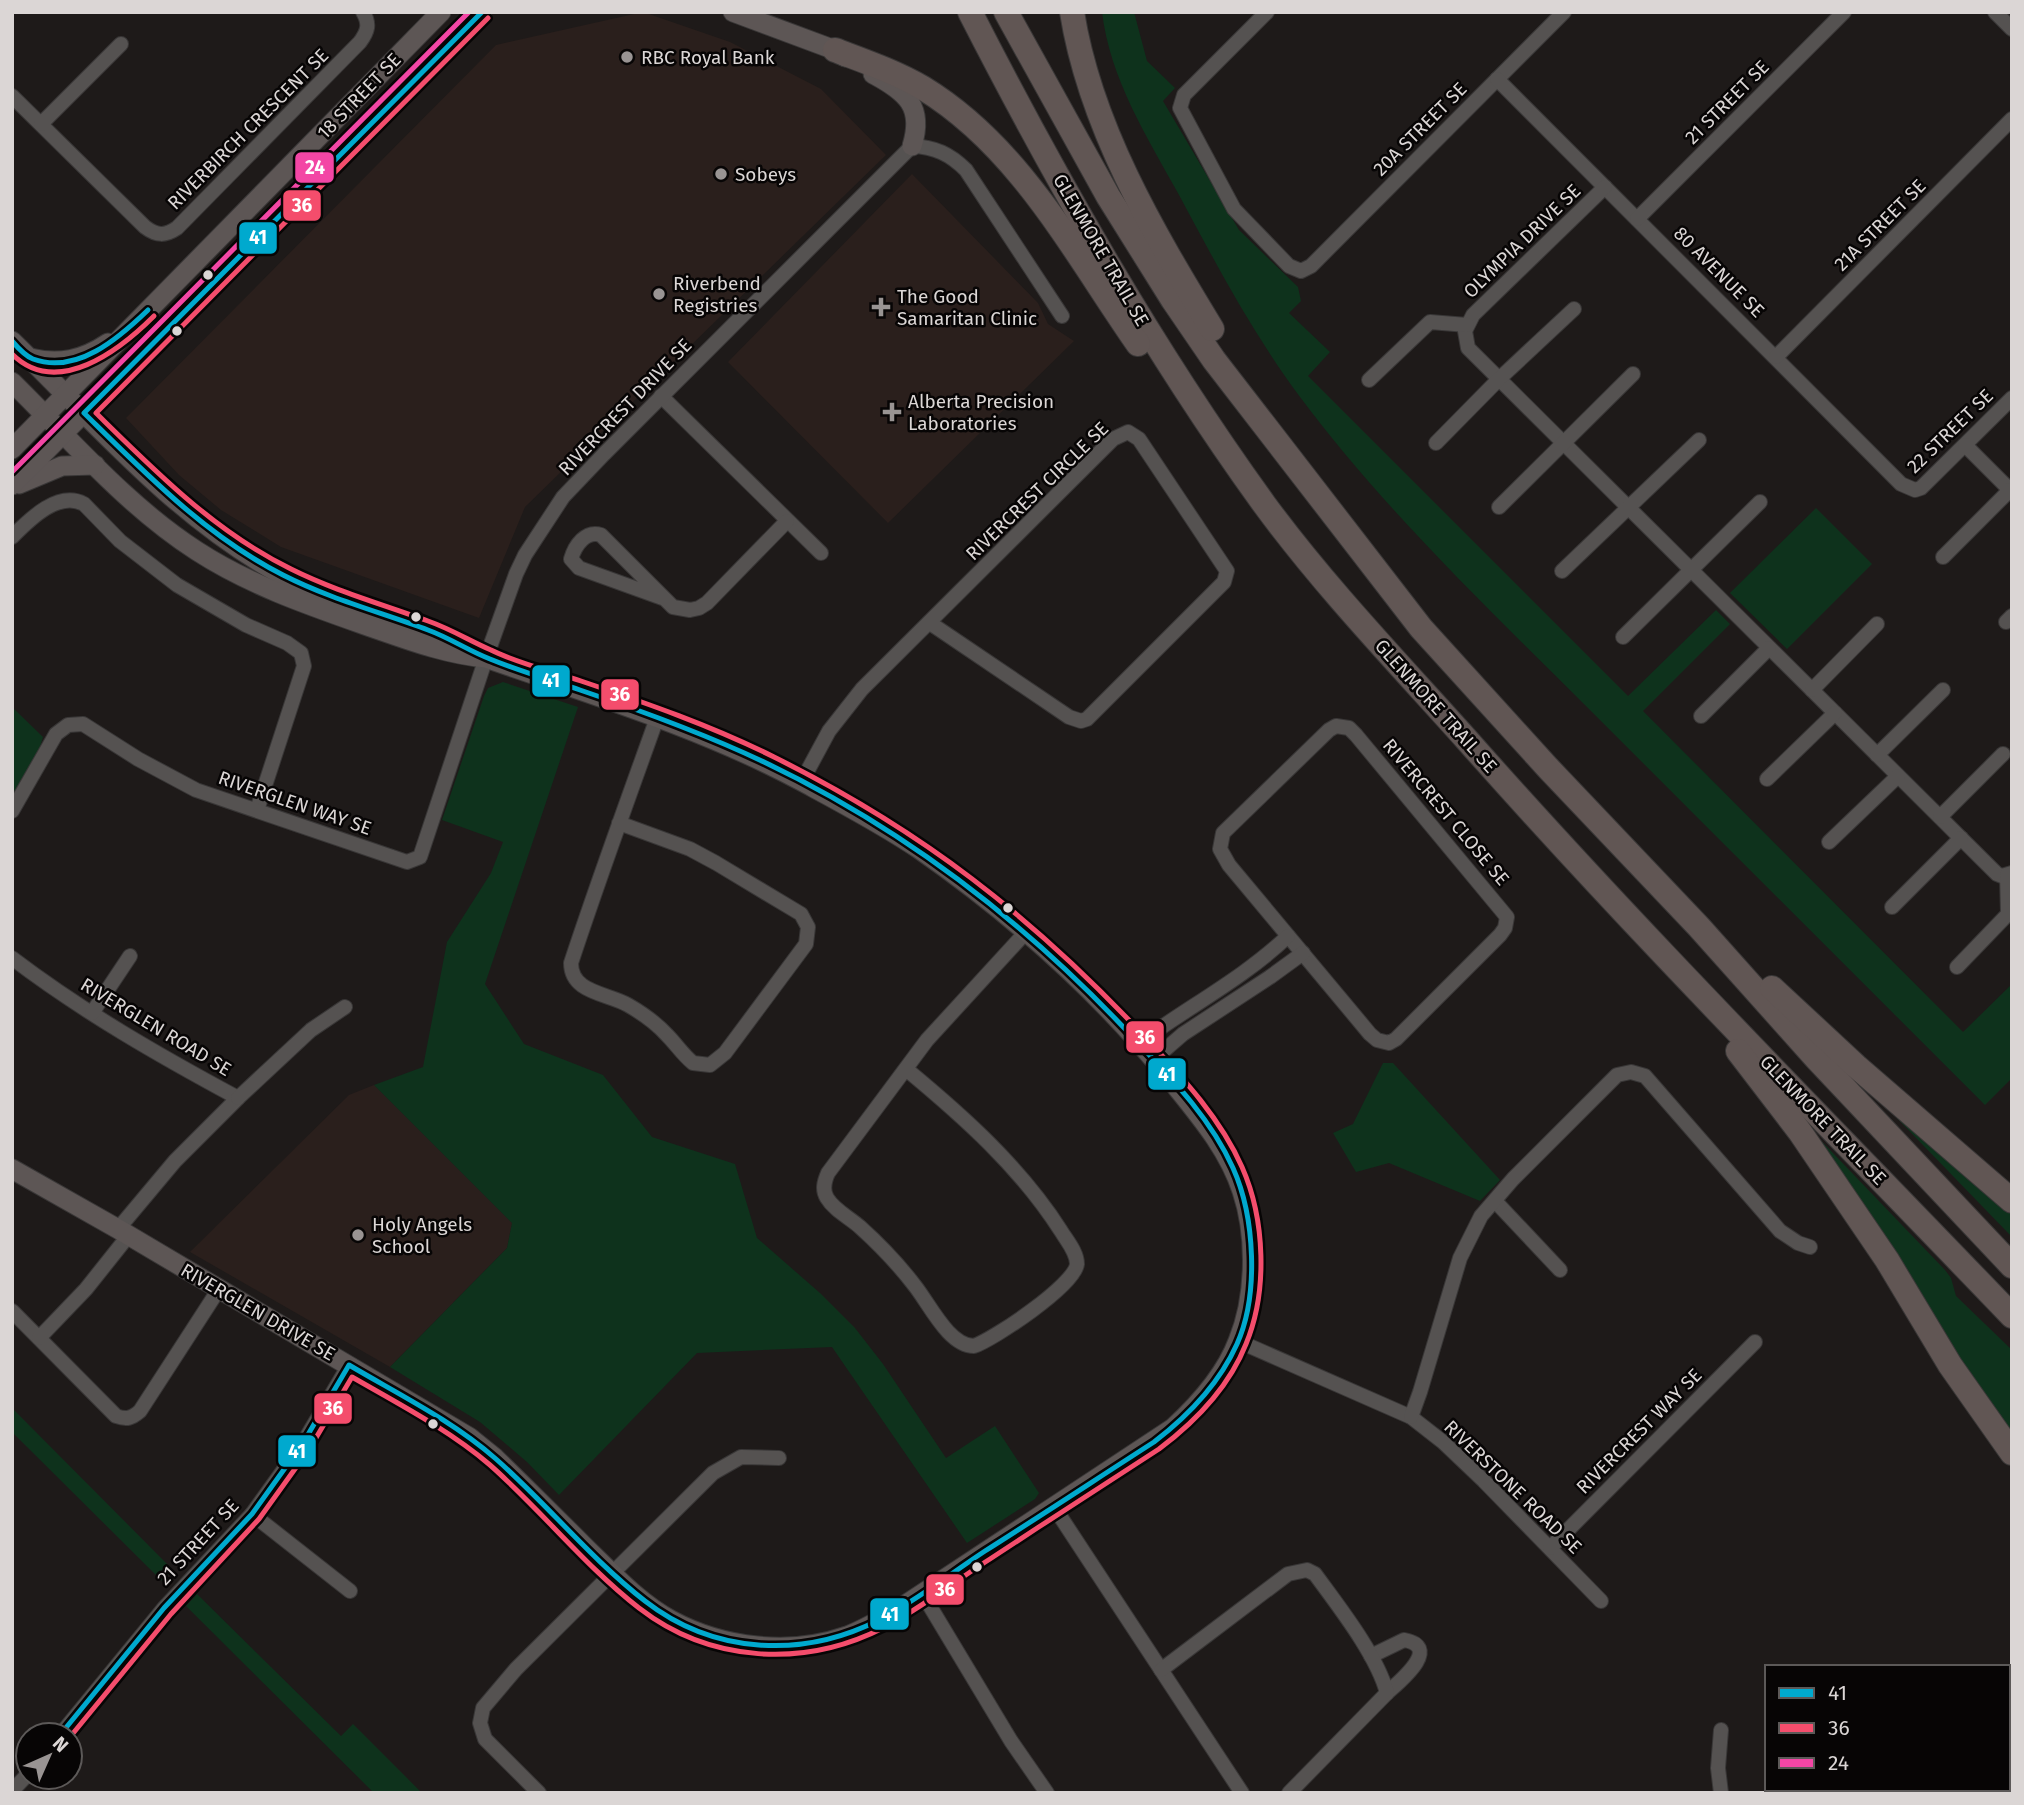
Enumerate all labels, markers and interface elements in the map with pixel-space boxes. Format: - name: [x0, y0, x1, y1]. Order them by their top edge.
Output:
- street label: RIVERBIRCH CRESCENT SE: [163, 44, 333, 214]
- place label: RBC Royal Bank: [641, 46, 775, 69]
- street label: 18 STREET SE: [312, 48, 406, 144]
- marker: RBC Royal Bank: [619, 49, 635, 65]
- street label: 21 STREET SE: [1680, 55, 1774, 149]
- street label: 20A STREET SE: [1368, 77, 1472, 181]
- line badge: 24: [294, 151, 335, 184]
- text: 24: [305, 156, 325, 179]
- place label: Sobeys: [735, 163, 796, 186]
- marker: Sobeys: [713, 166, 729, 182]
- street label: GLENMORE TRAIL SE: [1048, 170, 1154, 330]
- street label: 21A STREET SE: [1829, 174, 1931, 276]
- street label: OLYMPIA DRIVE SE: [1459, 179, 1585, 303]
- line badge: 36: [282, 189, 322, 222]
- text: 36: [291, 194, 313, 217]
- line badge: 41: [238, 221, 278, 255]
- street label: 80 AVENUE SE: [1669, 222, 1769, 322]
- text: 41: [249, 226, 267, 249]
- unlabelled marker: [201, 268, 215, 282]
- place label: Riverbend Registries: [673, 272, 761, 317]
- place label: The Good Samaritan Clinic: [897, 285, 1037, 330]
- marker: Riverbend Registries: [651, 286, 667, 302]
- marker: The Good Samaritan Clinic: [871, 297, 891, 317]
- unlabelled marker: [170, 324, 184, 338]
- street label: RIVERCREST DRIVE SE: [554, 334, 696, 480]
- street label: 22 STREET SE: [1902, 384, 1998, 478]
- place label: Alberta Precision Laboratories: [908, 390, 1054, 435]
- marker: Alberta Precision Laboratories: [882, 402, 902, 422]
- street label: RIVERCREST CIRCLE SE: [961, 417, 1113, 565]
- unlabelled marker: [409, 610, 423, 624]
- street label: GLENMORE TRAIL SE: [1370, 634, 1502, 778]
- line badge: 41: [531, 664, 571, 698]
- text: 41: [542, 669, 560, 692]
- line badge: 36: [600, 678, 640, 711]
- text: 36: [609, 683, 631, 706]
- street label: RIVERCREST CLOSE SE: [1378, 734, 1514, 890]
- street label: RIVERGLEN WAY SE: [215, 766, 375, 840]
- unlabelled marker: [1001, 901, 1015, 915]
- street label: RIVERGLEN ROAD SE: [76, 973, 236, 1081]
- line badge: 36: [1125, 1020, 1165, 1054]
- text: 36: [1134, 1026, 1156, 1049]
- street label: GLENMORE TRAIL SE: [1755, 1050, 1891, 1190]
- line badge: 41: [1147, 1057, 1187, 1091]
- text: 41: [1158, 1063, 1176, 1086]
- place label: Holy Angels School: [372, 1213, 472, 1258]
- marker: Holy Angels School: [350, 1227, 366, 1243]
- street label: RIVERGLEN DRIVE SE: [177, 1258, 339, 1366]
- street label: RIVERCREST WAY SE: [1572, 1364, 1706, 1498]
- line badge: 36: [313, 1392, 353, 1425]
- text: 36: [322, 1397, 344, 1420]
- street label: RIVERSTONE ROAD SE: [1439, 1415, 1587, 1559]
- unlabelled marker: [426, 1417, 440, 1431]
- line badge: 41: [277, 1434, 317, 1468]
- text: 41: [288, 1440, 306, 1463]
- street label: 21 STREET SE: [152, 1494, 244, 1590]
- unlabelled marker: [970, 1560, 984, 1574]
- line badge: 36: [925, 1573, 965, 1606]
- text: 36: [934, 1578, 956, 1601]
- line badge: 41: [869, 1597, 910, 1631]
- text: 41: [881, 1603, 899, 1626]
- legend: [1765, 1665, 2010, 1791]
- text: 41: [1828, 1680, 1847, 1706]
- text: 36: [1828, 1715, 1850, 1741]
- north arrow: [14, 1721, 84, 1791]
- text: N: [48, 1732, 73, 1757]
- text: 24: [1828, 1750, 1849, 1776]

